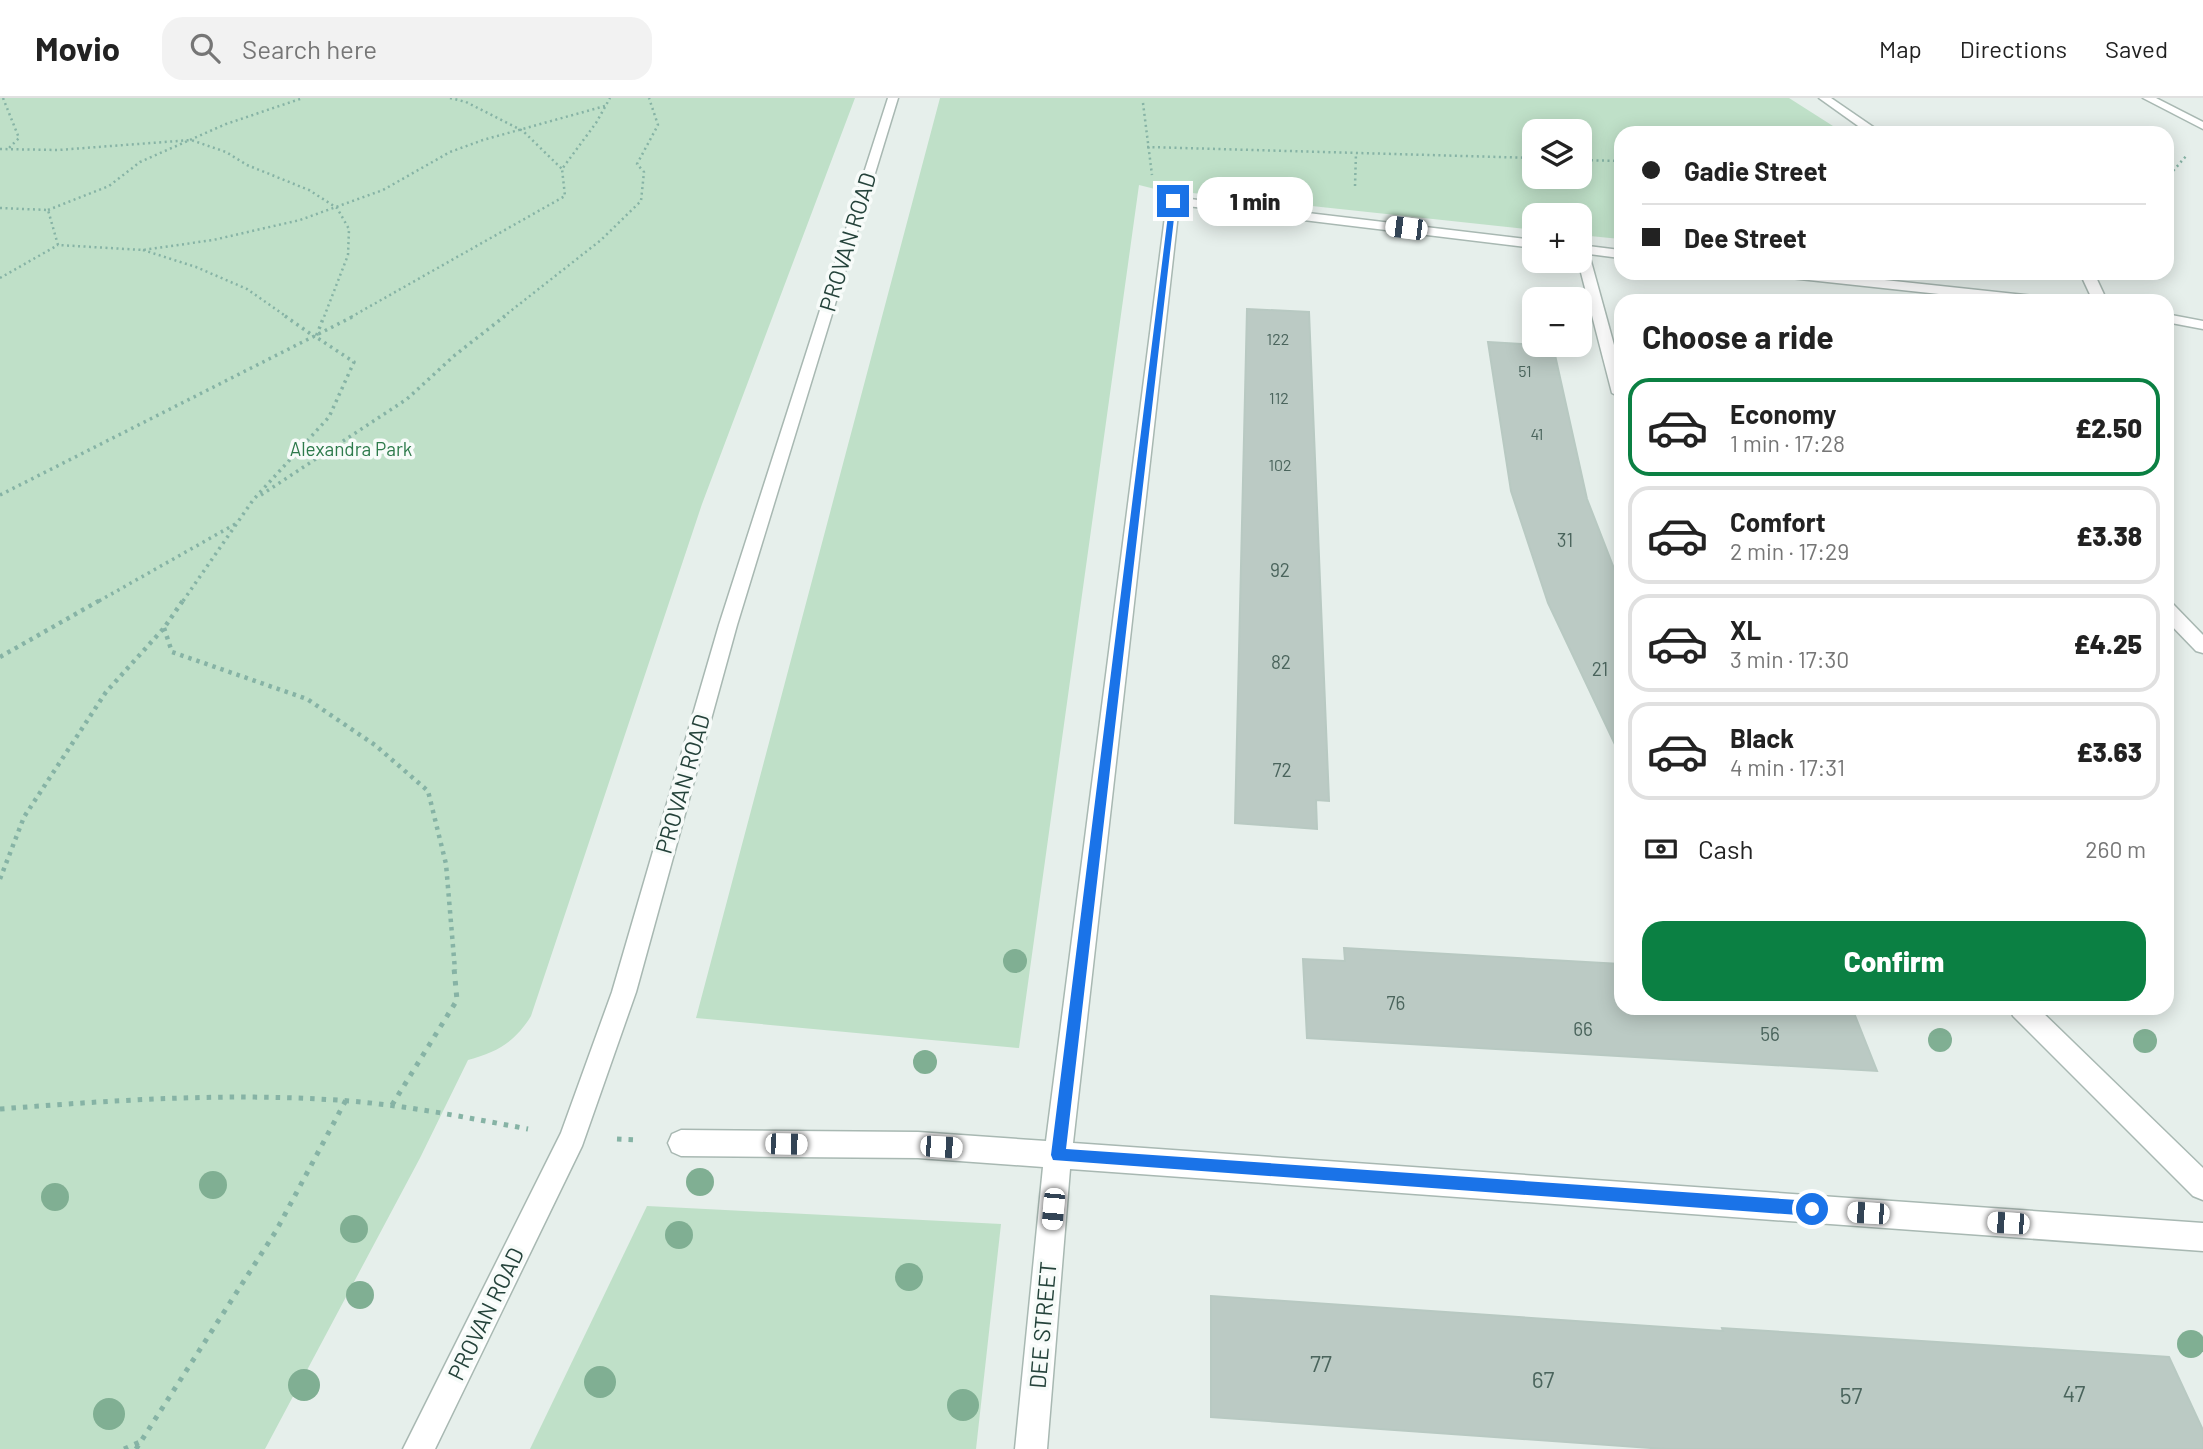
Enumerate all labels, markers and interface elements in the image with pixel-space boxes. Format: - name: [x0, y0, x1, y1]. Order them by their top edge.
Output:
- search box: [162, 17, 652, 80]
- text: Movio: [35, 28, 120, 68]
- icon: search: [186, 29, 224, 67]
- text: Search here: [242, 33, 377, 64]
- text: Map: [1879, 34, 1922, 63]
- text: Directions: [1960, 34, 2067, 63]
- text: Saved: [2105, 34, 2168, 63]
- map controls: [1522, 119, 1592, 357]
- button: layers: [1522, 119, 1592, 189]
- text: Gadie Street: [1684, 155, 1827, 186]
- street label: PROVAN ROAD: [813, 169, 881, 315]
- callout: 1 min: [1198, 176, 1313, 226]
- route end: [1157, 185, 1189, 217]
- text: 1 min: [1230, 187, 1280, 215]
- button: +: [1522, 203, 1592, 273]
- car: [1384, 215, 1429, 241]
- text: Dee Street: [1684, 222, 1807, 253]
- button: −: [1522, 287, 1592, 357]
- text: Choose a ride: [1642, 317, 1834, 355]
- house number: 122: [1267, 329, 1289, 348]
- house number: 51: [1518, 361, 1532, 380]
- house number: 112: [1269, 388, 1289, 407]
- icon: car: [1646, 396, 1709, 459]
- text: Economy: [1730, 398, 1836, 429]
- text: £2.50: [2075, 412, 2142, 443]
- house number: 41: [1531, 424, 1543, 443]
- text: 1 min · 17:28: [1730, 429, 1845, 457]
- park label: Alexandra Park: [290, 437, 412, 460]
- house number: 102: [1268, 455, 1292, 474]
- icon: car: [1646, 504, 1709, 567]
- text: Comfort: [1730, 506, 1826, 537]
- text: £3.38: [2076, 520, 2142, 551]
- house number: 31: [1557, 528, 1573, 551]
- text: 2 min · 17:29: [1730, 537, 1849, 565]
- house number: 92: [1270, 558, 1290, 581]
- icon: car: [1646, 612, 1709, 675]
- text: XL: [1730, 614, 1761, 645]
- text: £4.25: [2074, 628, 2142, 659]
- text: 3 min · 17:30: [1730, 645, 1849, 673]
- house number: 82: [1271, 650, 1291, 673]
- house number: 21: [1592, 657, 1608, 680]
- street label: PROVAN ROAD: [649, 711, 715, 857]
- icon: car: [1646, 720, 1709, 783]
- text: Black: [1730, 722, 1794, 753]
- text: £3.63: [2076, 736, 2142, 767]
- text: 4 min · 17:31: [1730, 753, 1845, 781]
- house number: 72: [1272, 758, 1292, 781]
- icon: cash: [1642, 830, 1680, 868]
- text: Cash: [1698, 833, 1753, 864]
- text: 260 m: [2085, 835, 2146, 863]
- button: Confirm: [1642, 921, 2146, 1001]
- house number: 76: [1387, 991, 1405, 1014]
- house number: 66: [1573, 1017, 1593, 1040]
- house number: 56: [1760, 1022, 1780, 1045]
- car: [765, 1133, 808, 1155]
- car: [920, 1135, 963, 1159]
- car: [1041, 1187, 1066, 1231]
- route start: [1796, 1193, 1828, 1225]
- car: [1847, 1201, 1890, 1225]
- car: [1987, 1211, 2030, 1235]
- street label: PROVAN ROAD: [441, 1243, 529, 1384]
- street label: DEE STREET: [1022, 1260, 1062, 1390]
- house number: 77: [1310, 1349, 1332, 1377]
- house number: 67: [1532, 1365, 1554, 1393]
- house number: 47: [2063, 1379, 2086, 1407]
- house number: 57: [1840, 1381, 1862, 1409]

